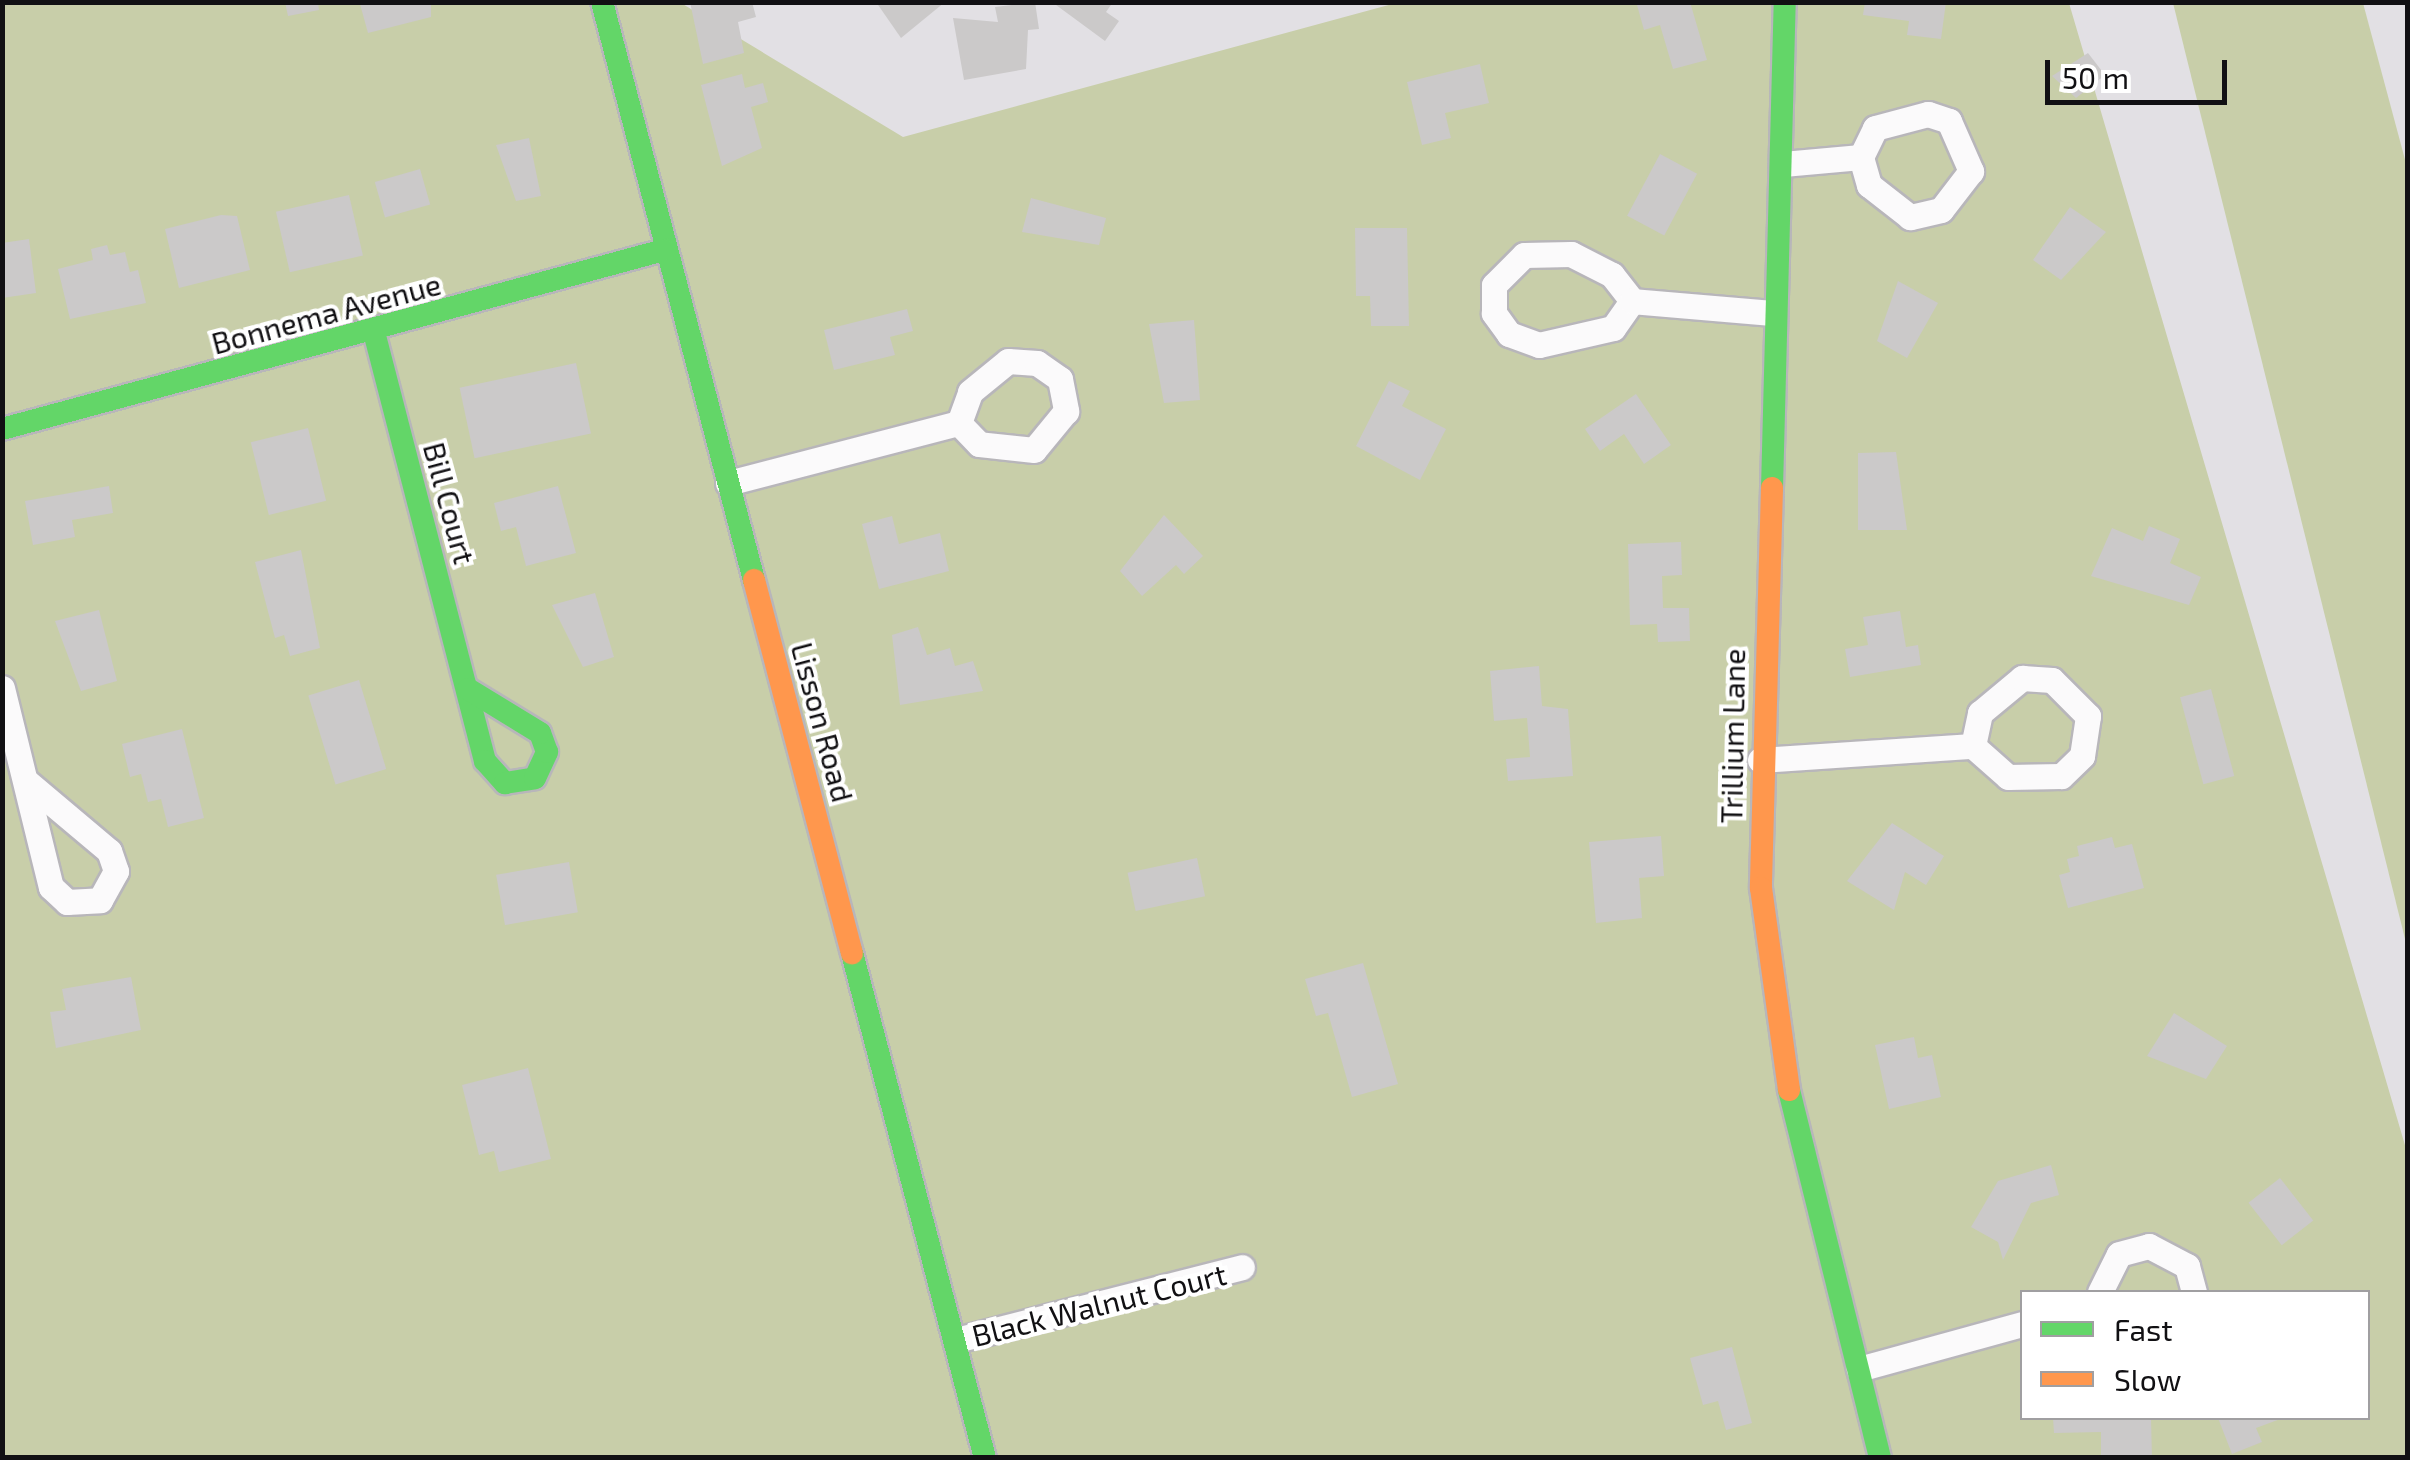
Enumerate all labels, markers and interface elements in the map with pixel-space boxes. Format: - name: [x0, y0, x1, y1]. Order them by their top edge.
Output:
- scale bar: [2050, 40, 2232, 102]
- text: 50 m: [2062, 59, 2129, 95]
- street label: Bonnema Avenue: [207, 265, 445, 361]
- street label: Bill Court: [416, 438, 484, 568]
- street label: Lisson Road: [784, 638, 862, 806]
- street label: Trillium Lane: [1712, 648, 1752, 824]
- street label: Black Walnut Court: [968, 1255, 1230, 1353]
- legend: [2020, 1290, 2370, 1420]
- text: Fast: [2114, 1311, 2173, 1347]
- text: Slow: [2114, 1361, 2181, 1397]

